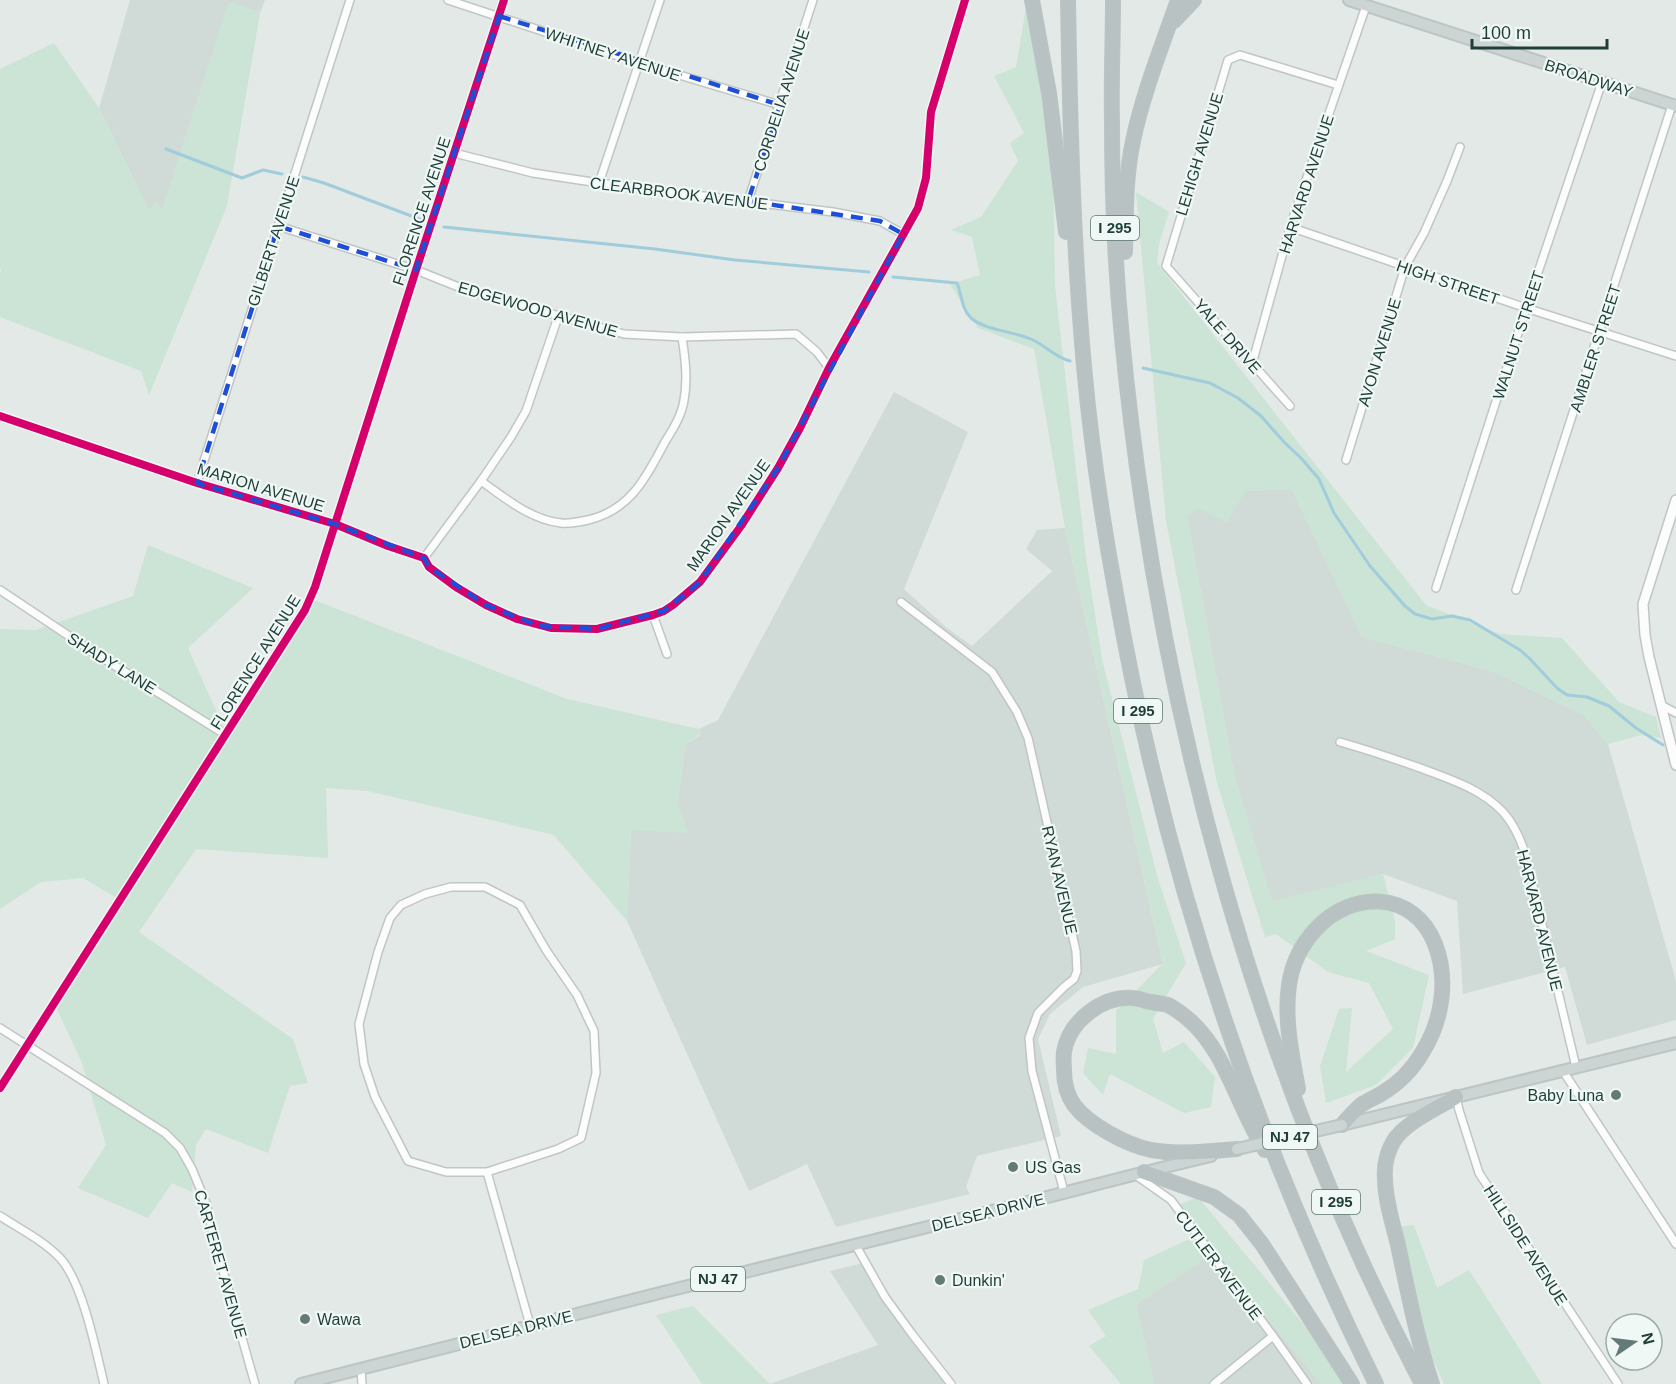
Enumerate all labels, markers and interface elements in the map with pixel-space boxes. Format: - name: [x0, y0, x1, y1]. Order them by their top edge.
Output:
- scale bar: [1472, 12, 1607, 50]
- text: 100 m: [1481, 23, 1531, 43]
- street label: WHITNEY AVENUE: [543, 25, 683, 84]
- street label: CORDELIA AVENUE: [750, 27, 813, 174]
- street label: BROADWAY: [1543, 56, 1635, 101]
- street label: LEHIGH AVENUE: [1173, 91, 1226, 218]
- street label: HARVARD AVENUE: [1276, 113, 1337, 256]
- street label: FLORENCE AVENUE: [389, 135, 454, 288]
- street label: GILBERT AVENUE: [244, 174, 303, 308]
- street label: CLEARBROOK AVENUE: [589, 174, 769, 213]
- road number: I 295: [1091, 216, 1139, 240]
- street label: HIGH STREET: [1394, 257, 1502, 308]
- street label: WALNUT STREET: [1490, 268, 1547, 402]
- street label: EDGEWOOD AVENUE: [456, 279, 620, 340]
- street label: AMBLER STREET: [1567, 282, 1624, 414]
- street label: YALE DRIVE: [1191, 296, 1265, 377]
- street label: AVON AVENUE: [1355, 296, 1404, 408]
- street label: MARION AVENUE: [684, 456, 773, 574]
- street label: MARION AVENUE: [195, 460, 327, 515]
- street label: FLORENCE AVENUE: [207, 592, 304, 733]
- street label: SHADY LANE: [64, 629, 159, 697]
- road number: I 295: [1114, 699, 1162, 723]
- street label: RYAN AVENUE: [1039, 824, 1080, 936]
- street label: HARVARD AVENUE: [1514, 848, 1565, 992]
- place label: Baby Luna: [1527, 1087, 1604, 1104]
- marker: Baby Luna: [1609, 1088, 1623, 1102]
- road number: NJ 47: [1263, 1125, 1317, 1149]
- place label: US Gas: [1025, 1159, 1081, 1176]
- marker: US Gas: [1006, 1160, 1020, 1174]
- street label: HILLSIDE AVENUE: [1481, 1182, 1571, 1308]
- street label: CARTERET AVENUE: [191, 1188, 250, 1340]
- street label: DELSEA DRIVE: [930, 1190, 1046, 1235]
- road number: I 295: [1312, 1190, 1360, 1214]
- street label: CUTLER AVENUE: [1172, 1207, 1265, 1323]
- road number: NJ 47: [691, 1267, 745, 1291]
- place label: Dunkin': [952, 1272, 1005, 1289]
- marker: Dunkin': [933, 1273, 947, 1287]
- street label: DELSEA DRIVE: [458, 1307, 574, 1352]
- place label: Wawa: [317, 1311, 361, 1328]
- marker: Wawa: [298, 1312, 312, 1326]
- north arrow: [1604, 1312, 1664, 1372]
- text: N: [1638, 1331, 1658, 1346]

